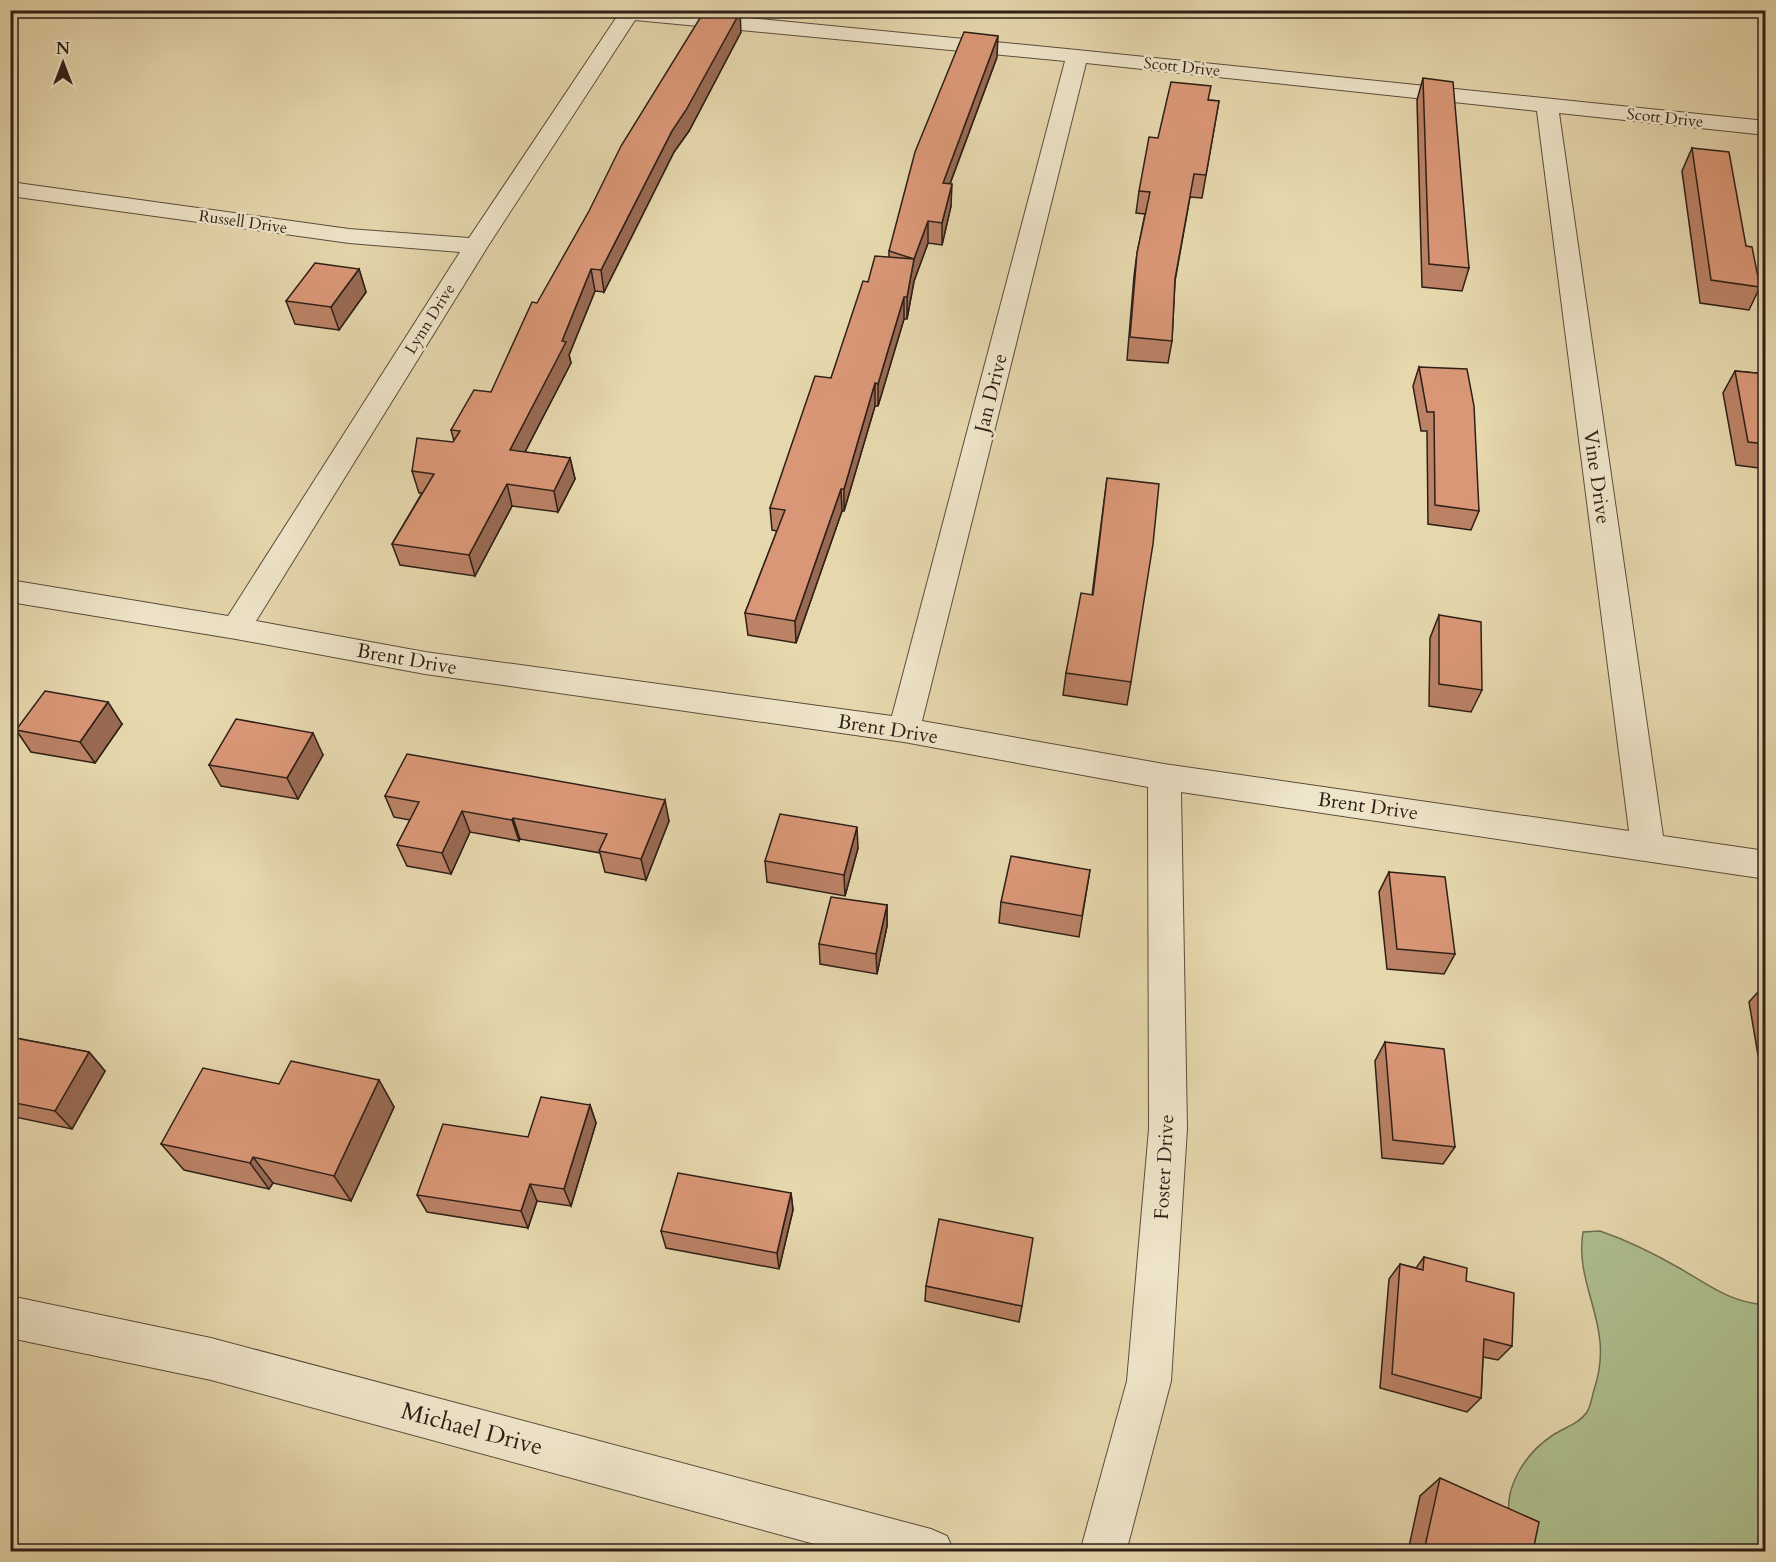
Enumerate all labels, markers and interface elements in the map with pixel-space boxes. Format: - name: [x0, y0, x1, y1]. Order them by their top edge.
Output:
- north arrow: [33, 33, 93, 93]
- text: N: [56, 38, 70, 60]
- street label: Scott Drive: [1143, 52, 1221, 82]
- street label: Scott Drive: [1626, 103, 1704, 133]
- street label: Russell Drive: [197, 205, 289, 239]
- street label: Lynn Drive: [400, 280, 460, 358]
- street label: Jan Drive: [967, 351, 1014, 438]
- street label: Vine Drive: [1577, 428, 1617, 526]
- street label: Brent Drive: [355, 637, 459, 681]
- street label: Brent Drive: [836, 708, 940, 750]
- street label: Brent Drive: [1316, 786, 1420, 826]
- street label: Foster Drive: [1148, 1114, 1180, 1220]
- street label: Michael Drive: [398, 1394, 546, 1464]

